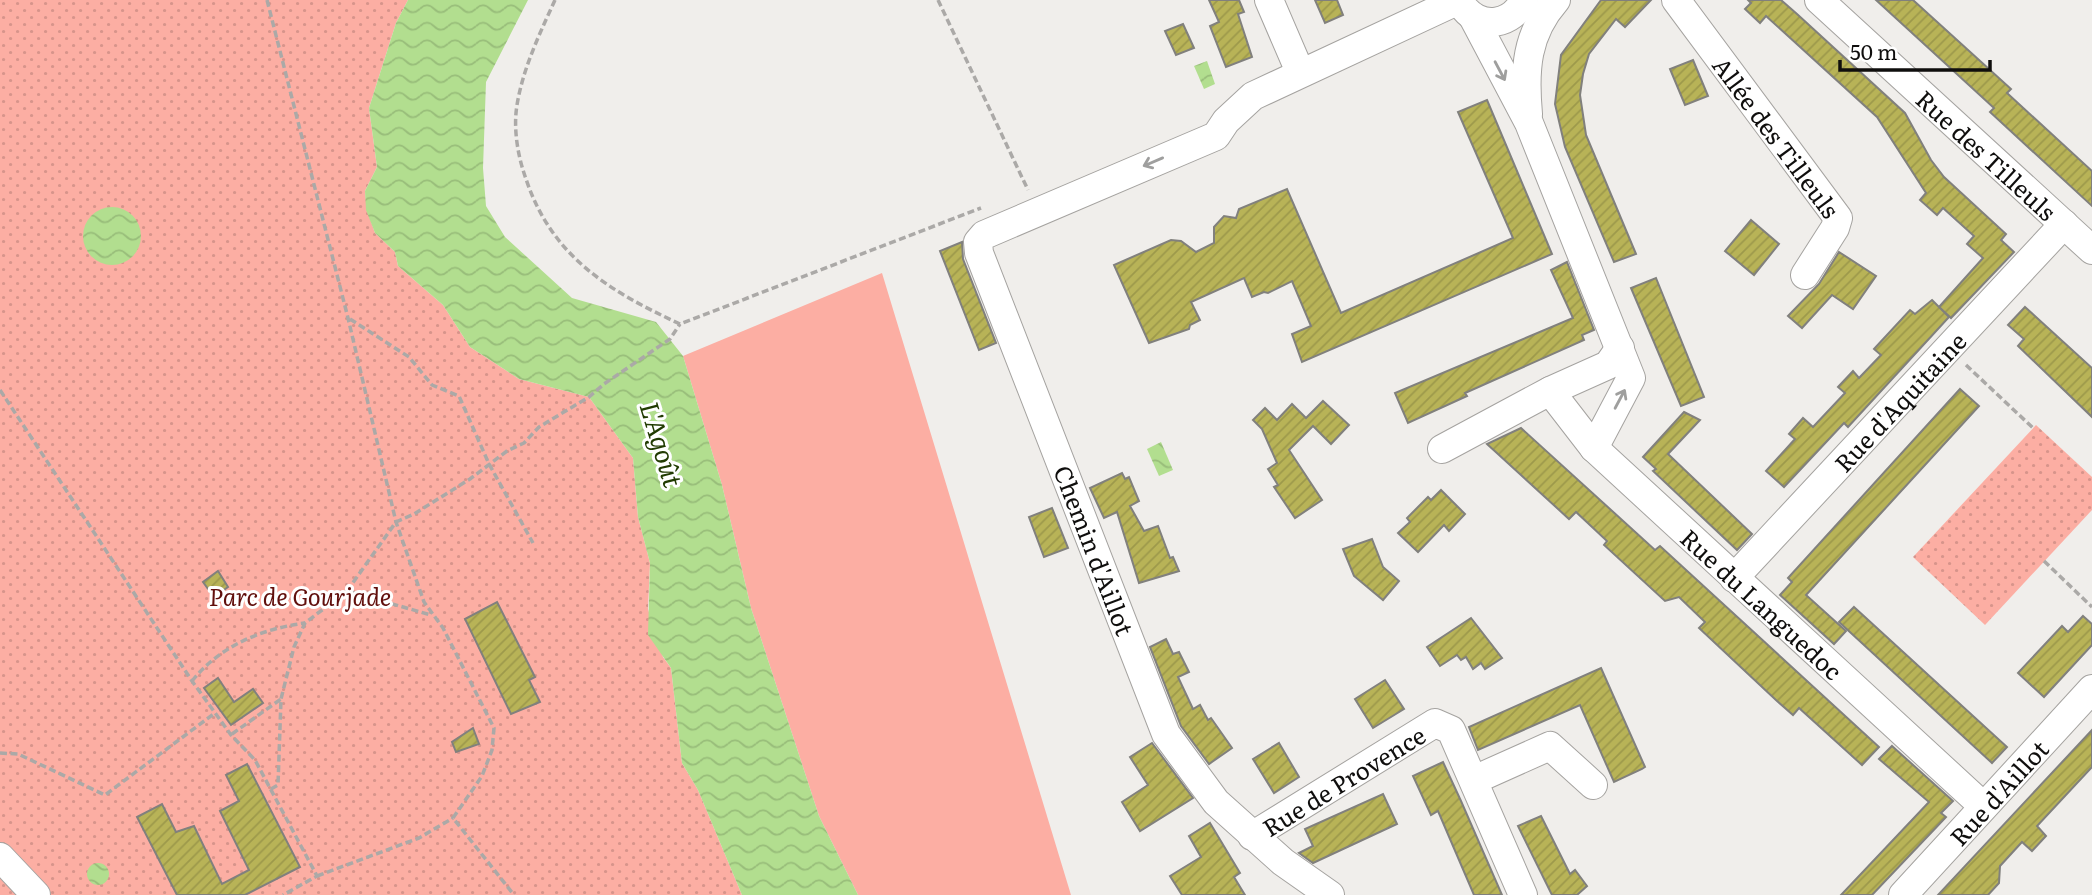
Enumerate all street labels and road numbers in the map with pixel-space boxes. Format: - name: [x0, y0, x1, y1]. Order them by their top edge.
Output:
- street label: Allée des Tilleuls: [1706, 48, 1849, 225]
- street label: Rue des Tilleuls: [1909, 81, 2065, 227]
- street label: Rue d'Aquitaine: [1825, 323, 1973, 479]
- street label: Chemin d'Aillot: [1046, 460, 1144, 640]
- street label: Rue du Languedoc: [1674, 520, 1851, 687]
- street label: Rue de Provence: [1255, 716, 1431, 843]
- street label: Rue d'Aillot: [1940, 731, 2055, 852]

